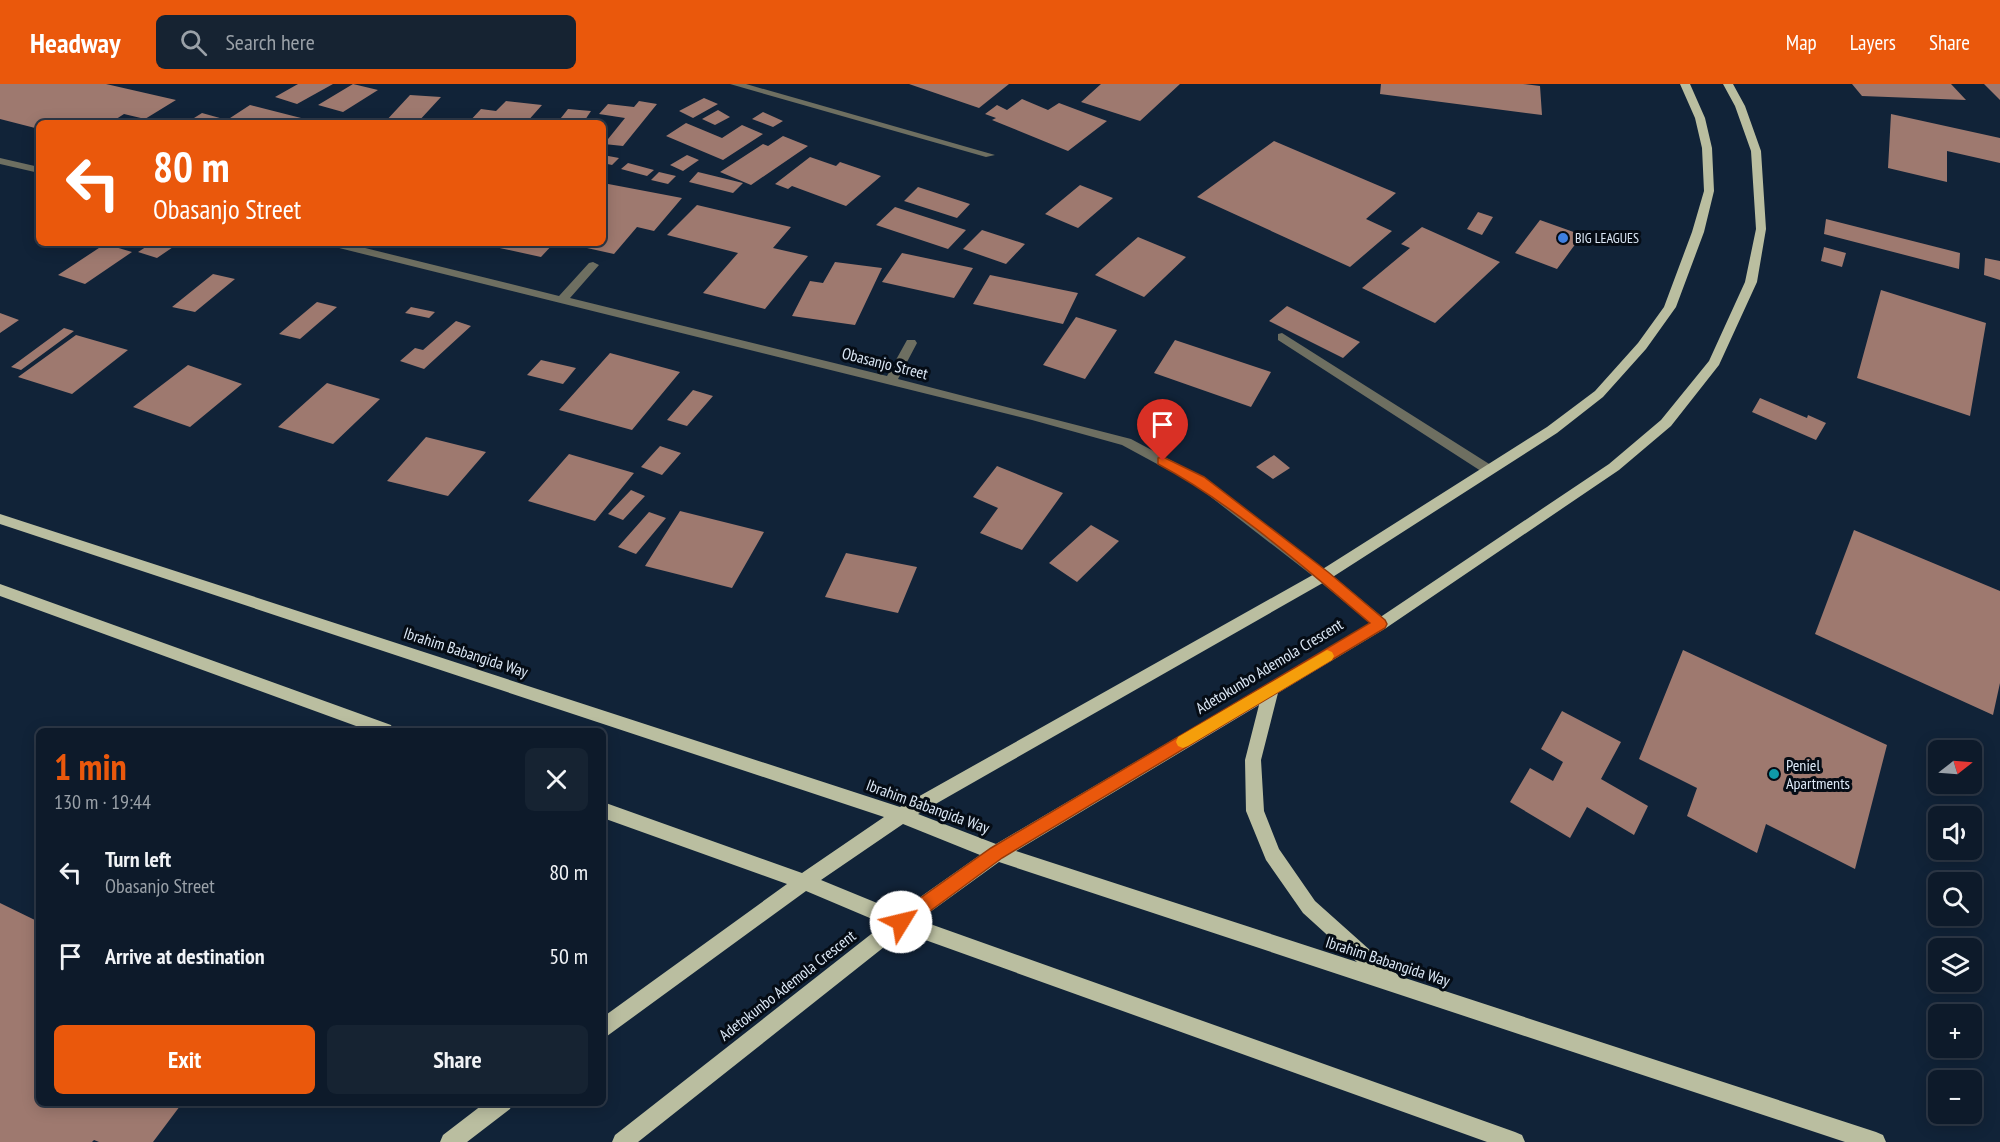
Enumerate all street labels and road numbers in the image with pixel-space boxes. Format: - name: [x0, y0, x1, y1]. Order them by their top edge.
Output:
- street label: Obasanjo Street: [840, 343, 931, 383]
- street label: Adetokunbo Ademola Crescent: [1192, 614, 1347, 718]
- street label: Ibrahim Babangida Way: [401, 622, 531, 682]
- street label: Ibrahim Babangida Way: [864, 774, 992, 838]
- street label: Adetokunbo Ademola Crescent: [715, 925, 860, 1045]
- street label: Ibrahim Babangida Way: [1323, 931, 1453, 991]

